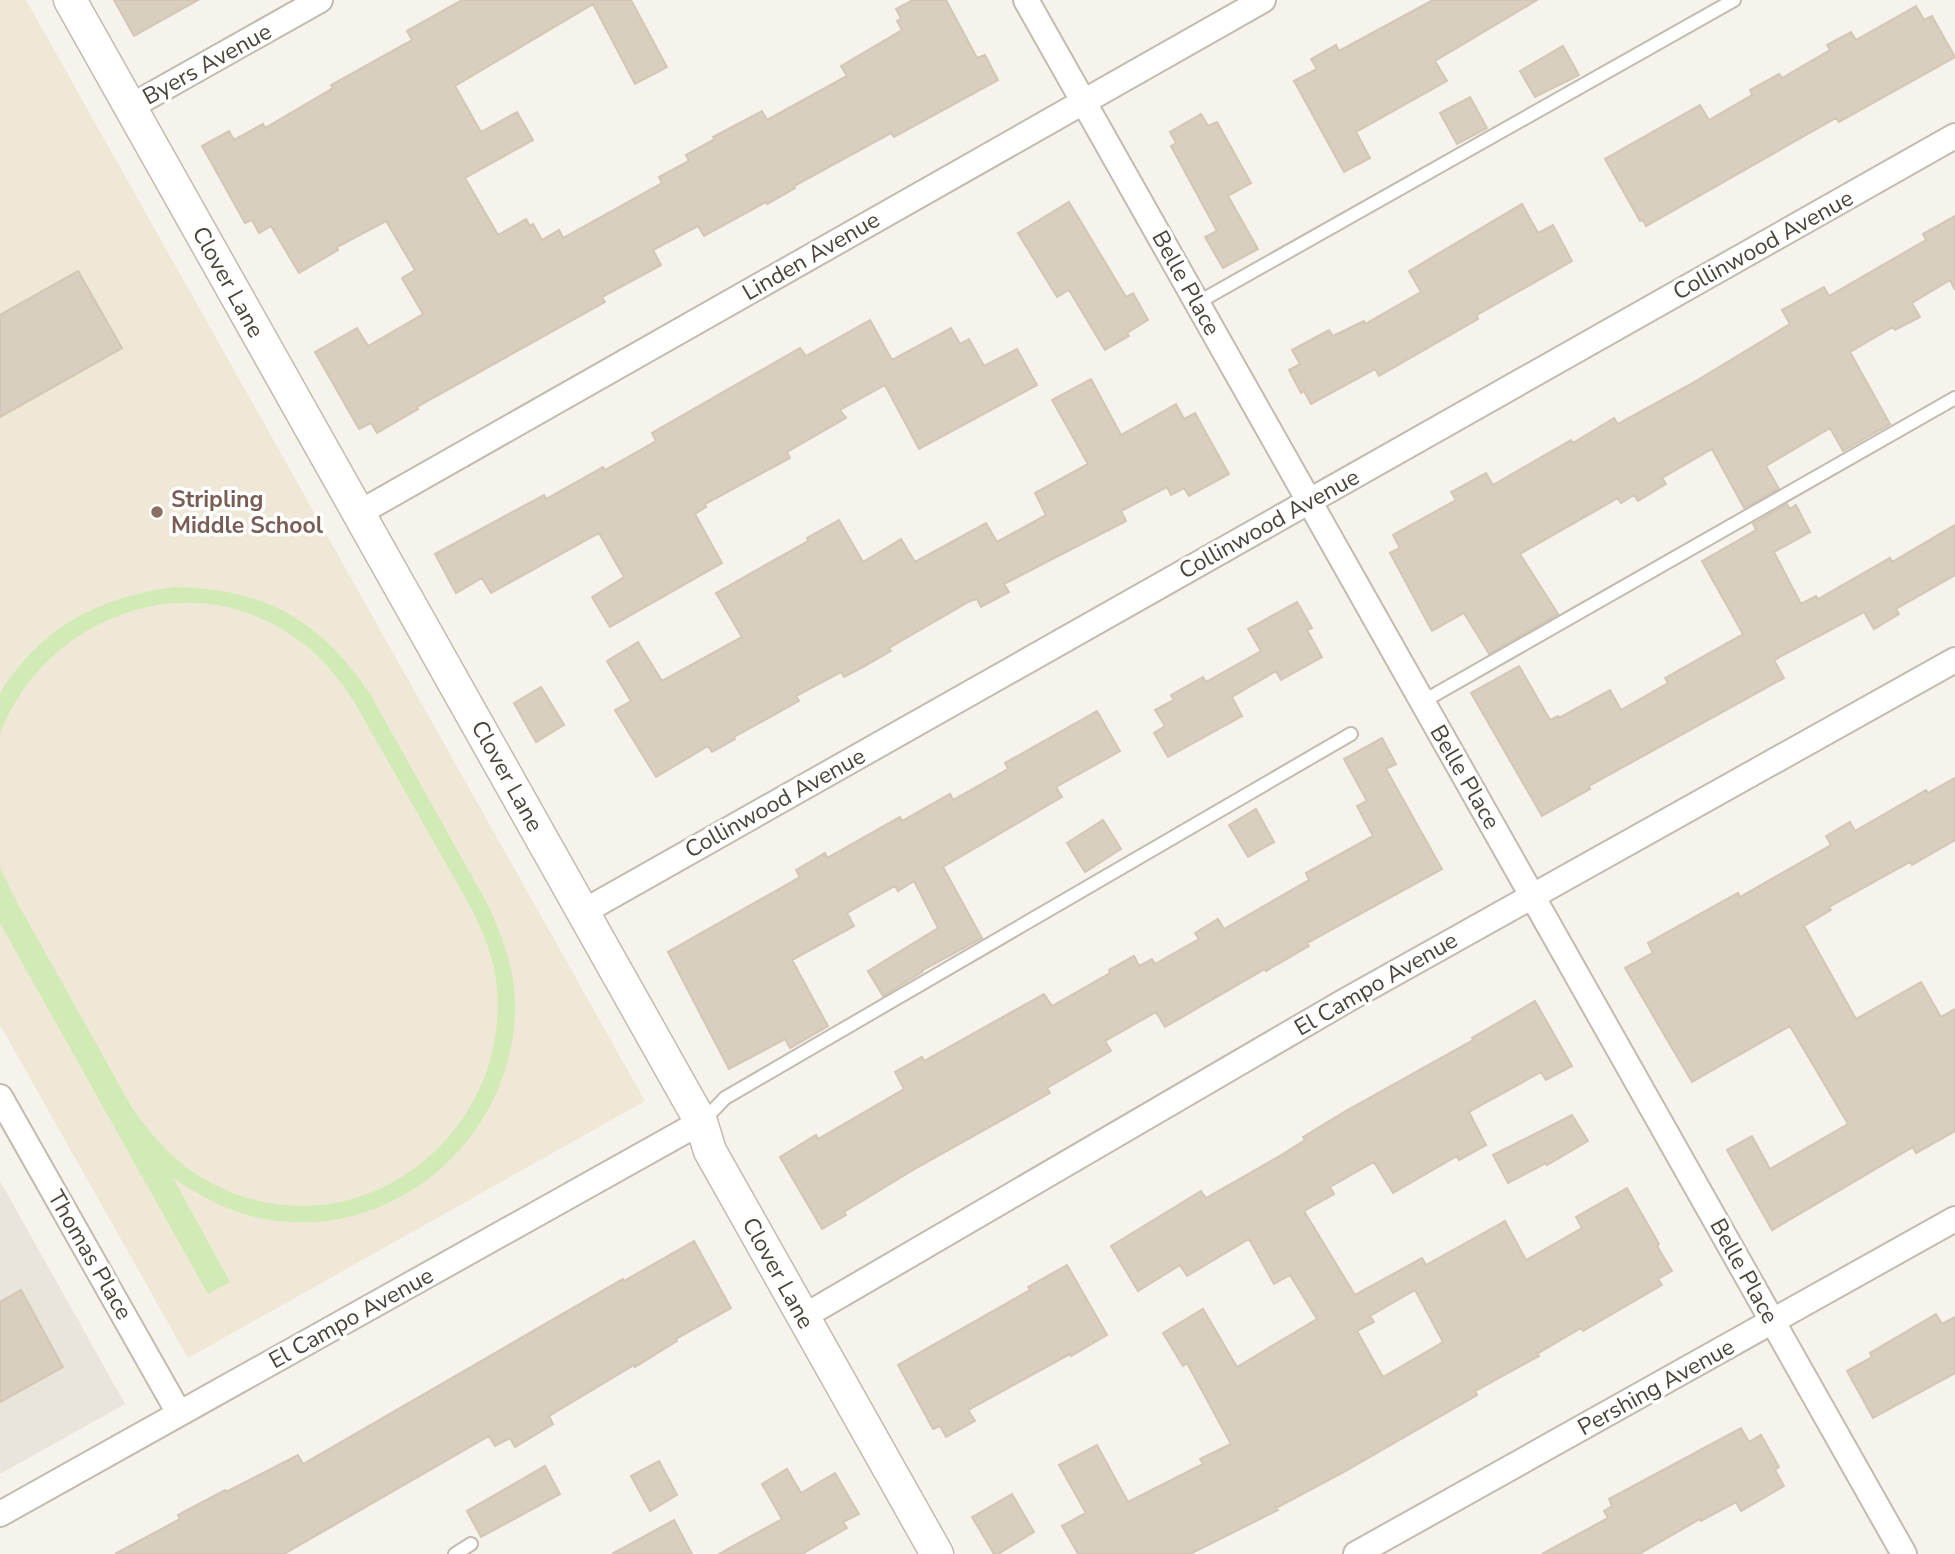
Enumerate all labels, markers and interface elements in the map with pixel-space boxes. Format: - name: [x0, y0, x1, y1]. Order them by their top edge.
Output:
- street label: Byers Avenue: [137, 16, 277, 112]
- street label: Collinwood Avenue: [1667, 183, 1859, 307]
- street label: Linden Avenue: [737, 204, 885, 308]
- street label: Clover Lane: [185, 221, 271, 343]
- street label: Belle Place: [1144, 225, 1228, 341]
- street label: Collinwood Avenue: [1173, 462, 1365, 586]
- place label: Stripling Middle School: [171, 484, 324, 541]
- marker: Stripling Middle School: [149, 504, 165, 520]
- street label: Clover Lane: [464, 715, 550, 837]
- street label: Belle Place: [1423, 719, 1507, 835]
- street label: Collinwood Avenue: [679, 741, 871, 865]
- street label: El Campo Avenue: [1289, 925, 1463, 1043]
- street label: Thomas Place: [40, 1185, 140, 1325]
- street label: Clover Lane: [735, 1212, 821, 1334]
- street label: Belle Place: [1702, 1213, 1786, 1329]
- street label: El Campo Avenue: [263, 1260, 439, 1376]
- street label: Pershing Avenue: [1572, 1331, 1740, 1443]

